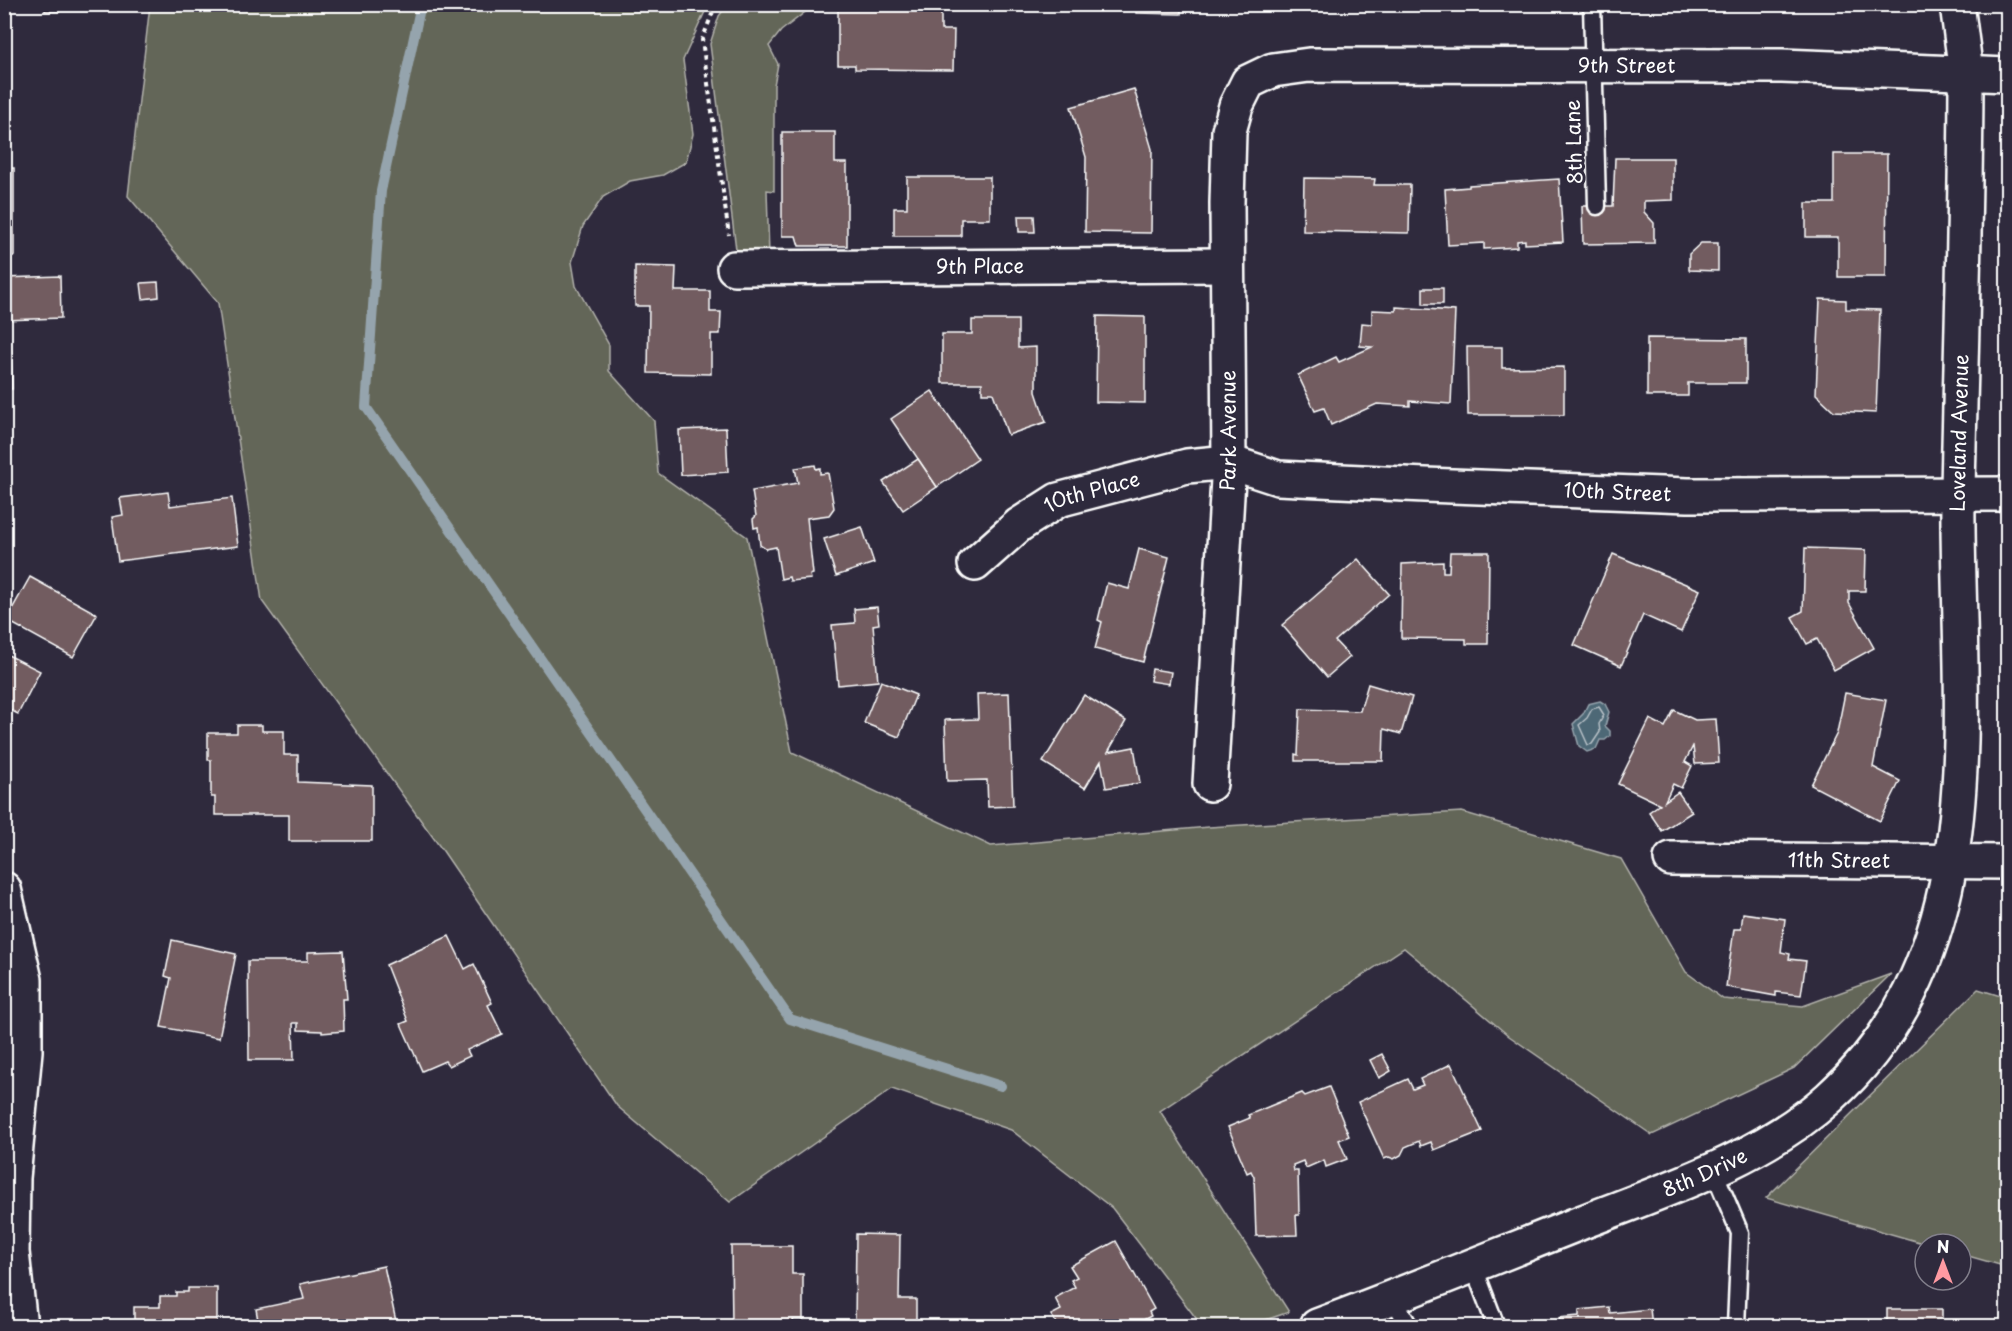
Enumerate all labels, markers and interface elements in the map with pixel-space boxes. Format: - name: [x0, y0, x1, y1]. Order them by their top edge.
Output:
- street label: 9th Street: [1578, 50, 1675, 80]
- street label: 8th Lane: [1557, 99, 1589, 185]
- street label: 9th Place: [936, 250, 1024, 281]
- street label: Loveland Avenue: [1942, 354, 1975, 512]
- street label: Park Avenue: [1211, 370, 1243, 492]
- street label: 10th Place: [1037, 463, 1143, 519]
- street label: 10th Street: [1563, 474, 1672, 508]
- street label: 11th Street: [1788, 844, 1890, 875]
- street label: 8th Drive: [1658, 1140, 1752, 1204]
- north arrow: [1913, 1232, 1973, 1292]
- text: N: [1937, 1234, 1949, 1258]

